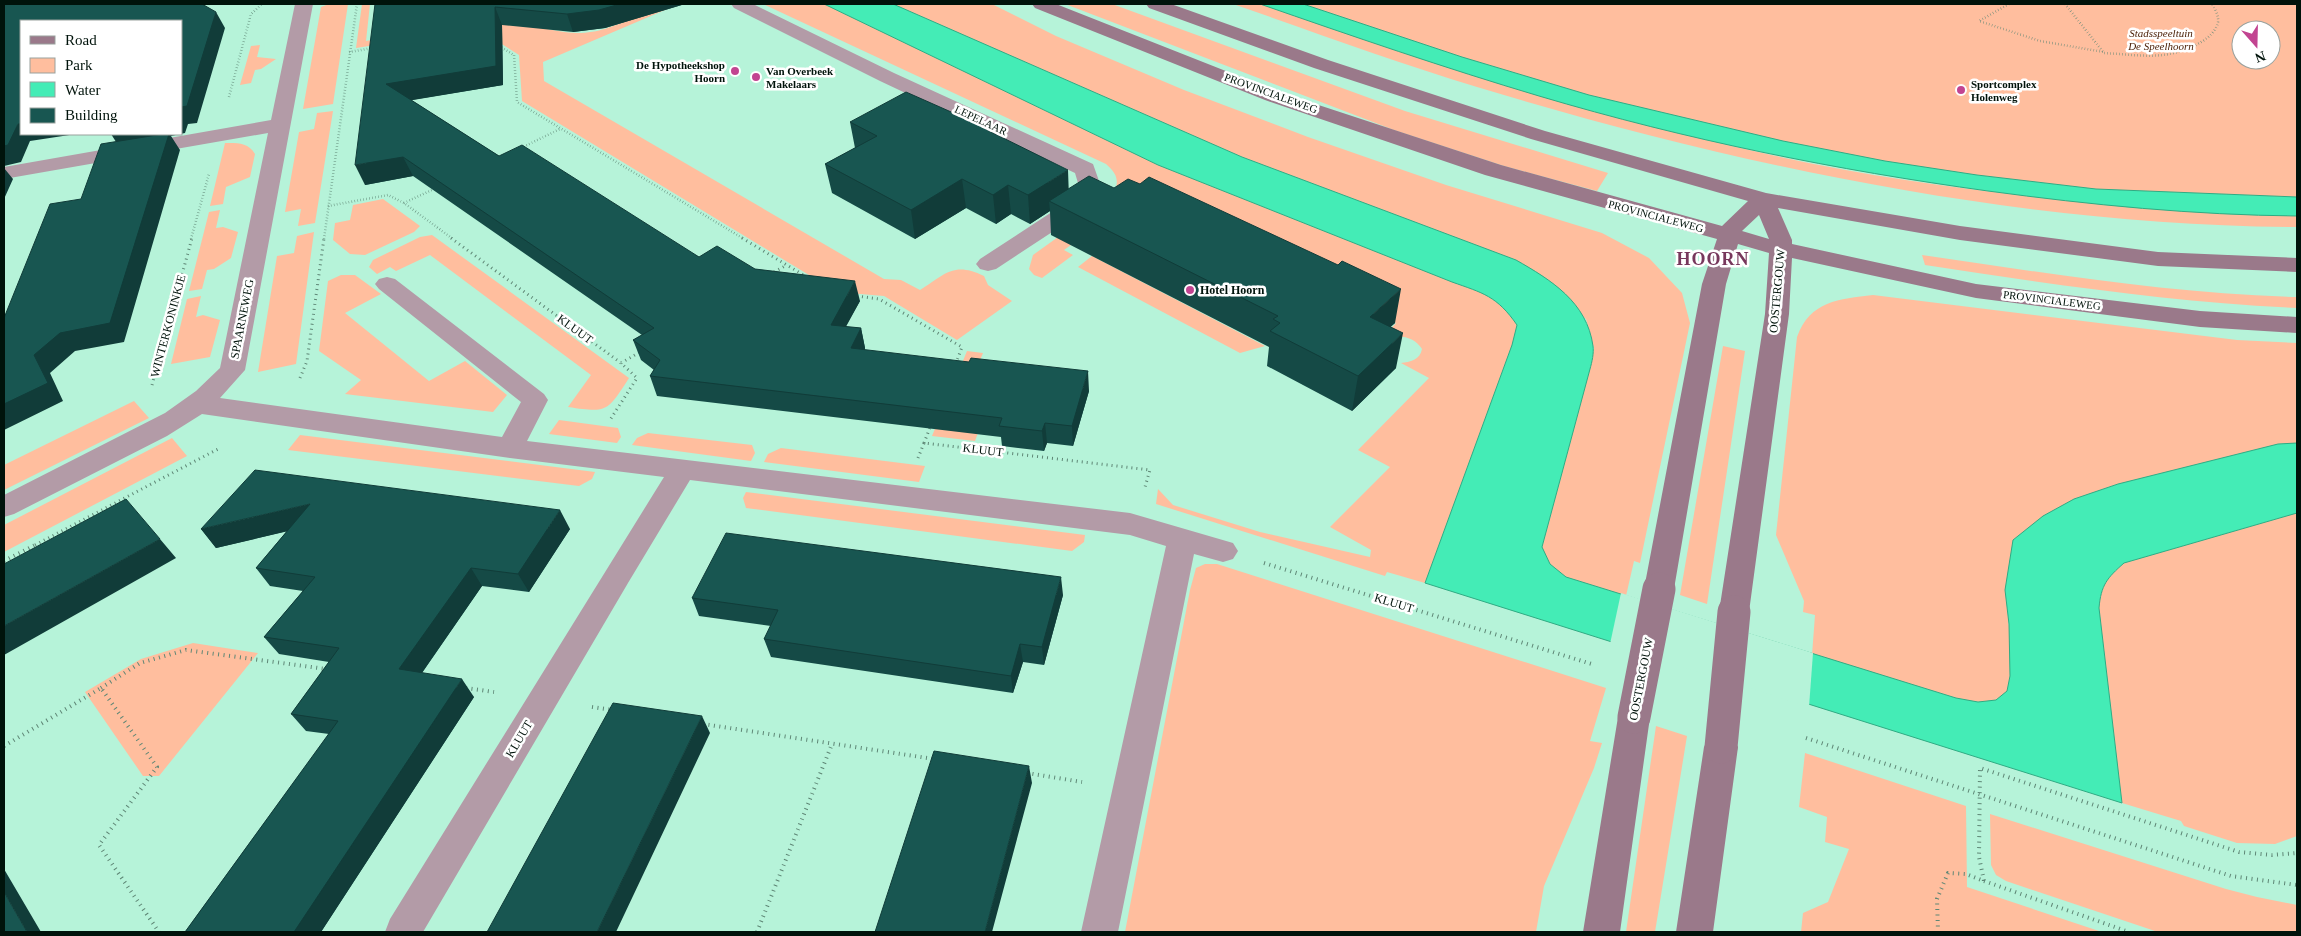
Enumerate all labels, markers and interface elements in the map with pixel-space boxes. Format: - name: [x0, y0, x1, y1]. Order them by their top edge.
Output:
- legend: [20, 20, 182, 135]
- north arrow: [2231, 20, 2281, 70]
- park label: Stadsspeeltuin De Speelhoorn: [2127, 27, 2194, 52]
- text: Road: [65, 32, 97, 48]
- text: N: [2253, 48, 2268, 66]
- text: Park: [65, 57, 93, 73]
- place label: De Hypotheekshop Hoorn: [636, 59, 725, 84]
- marker: De Hypotheekshop Hoorn: [729, 65, 741, 77]
- place label: Van Overbeek Makelaars: [766, 65, 834, 90]
- marker: Van Overbeek Makelaars: [750, 71, 762, 83]
- street label: PROVINCIALEWEG: [1223, 71, 1319, 115]
- place label: Sportcomplex Holenweg: [1971, 78, 2037, 103]
- text: Water: [65, 82, 100, 98]
- marker: Sportcomplex Holenweg: [1955, 84, 1967, 96]
- street label: LEPELAAR: [953, 103, 1010, 138]
- text: Building: [65, 107, 118, 123]
- street label: PROVINCIALEWEG: [1607, 197, 1705, 235]
- street label: OOSTERGOUW: [1766, 248, 1788, 333]
- district label: HOORN: [1676, 249, 1750, 269]
- street label: WINTERKONINKJE: [148, 273, 188, 379]
- street label: SPAARNEWEG: [227, 278, 257, 360]
- place label: Hotel Hoorn: [1200, 283, 1265, 297]
- marker: Hotel Hoorn: [1184, 284, 1196, 296]
- street label: PROVINCIALEWEG: [2002, 288, 2102, 312]
- street label: KLUUT: [554, 311, 596, 347]
- street label: KLUUT: [962, 441, 1005, 460]
- street label: KLUUT: [1373, 590, 1416, 616]
- street label: OOSTERGOUW: [1626, 636, 1656, 722]
- street label: KLUUT: [503, 717, 536, 760]

